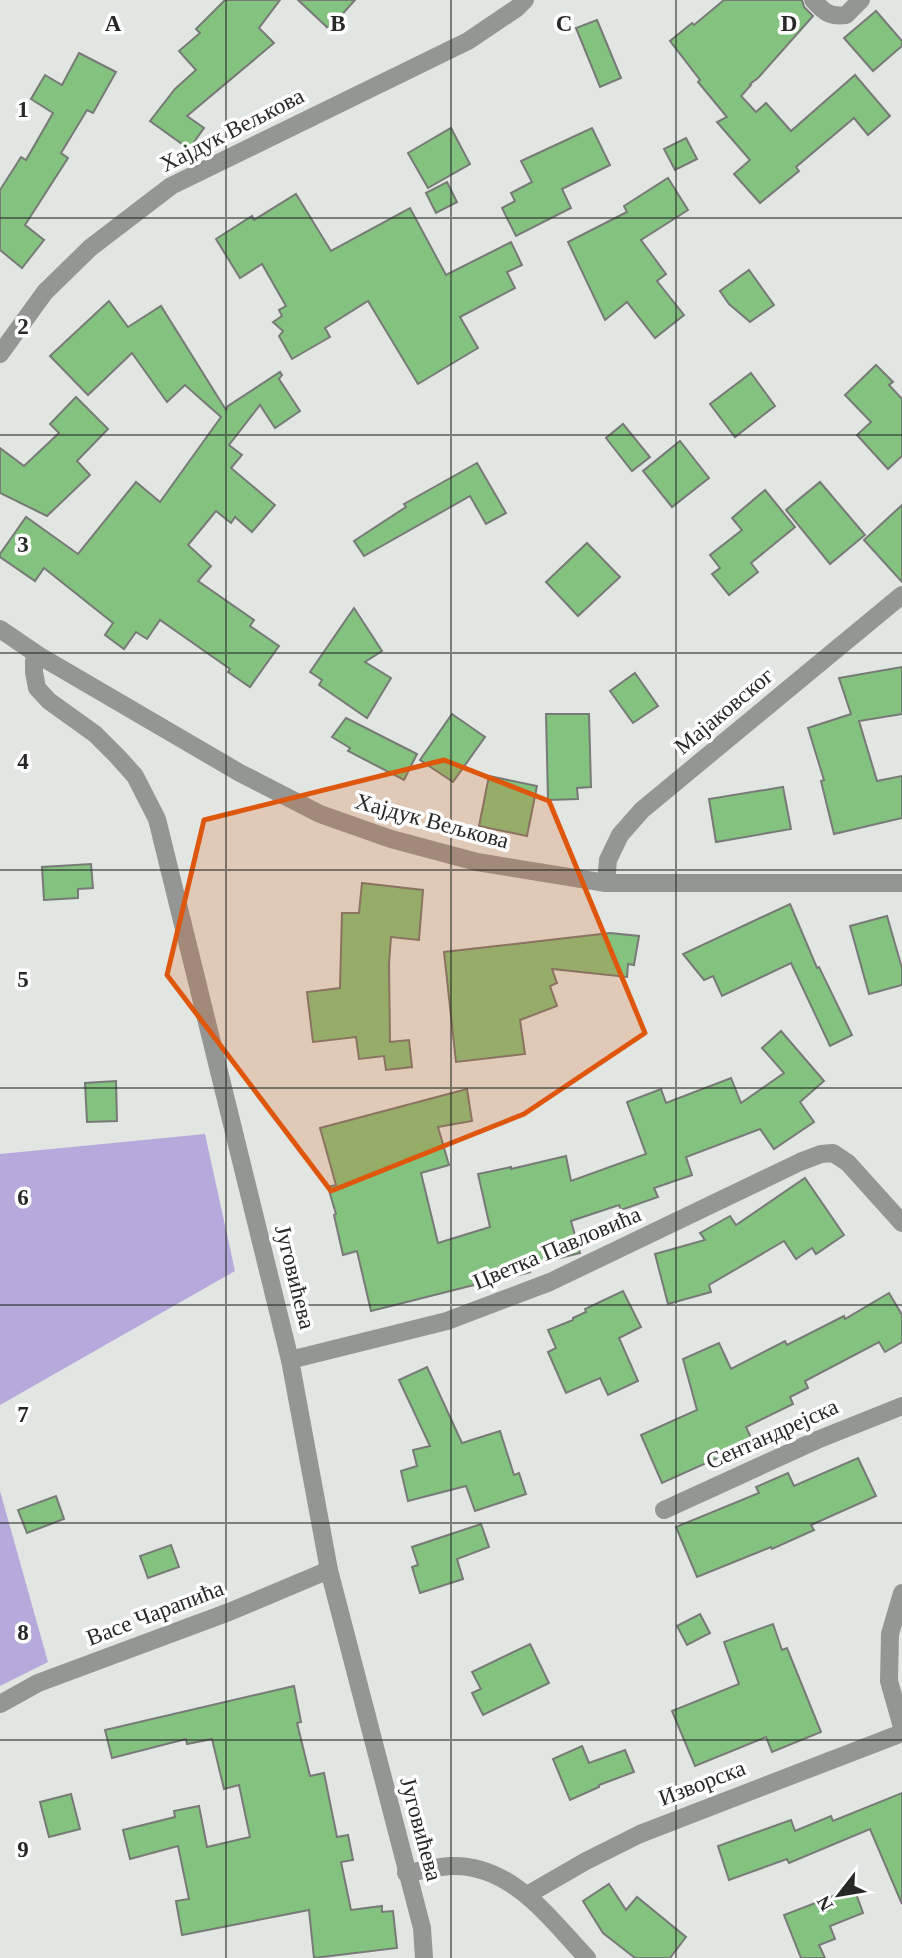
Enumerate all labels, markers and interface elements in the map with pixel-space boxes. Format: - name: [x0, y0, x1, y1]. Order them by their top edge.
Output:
- text: A: [105, 11, 122, 36]
- text: B: [330, 11, 346, 36]
- text: C: [556, 11, 572, 36]
- text: D: [781, 11, 797, 36]
- street label: Хајдук Вељкова: [156, 83, 308, 177]
- text: 1: [17, 97, 29, 122]
- text: 2: [17, 314, 29, 339]
- text: 3: [17, 532, 29, 557]
- street label: Мајаковског: [670, 663, 778, 759]
- text: 4: [17, 749, 29, 774]
- street label: Хајдук Вељкова: [353, 788, 511, 854]
- text: 5: [17, 967, 29, 992]
- text: 6: [17, 1185, 29, 1210]
- street label: Цветка Павловића: [469, 1201, 645, 1295]
- street label: Југовићева: [270, 1222, 320, 1332]
- street label: Сентандрејска: [702, 1394, 842, 1474]
- text: 7: [17, 1402, 29, 1427]
- street label: Васе Чарапића: [83, 1575, 227, 1651]
- text: 8: [17, 1620, 29, 1645]
- street label: Изворска: [655, 1755, 749, 1811]
- street label: Југовићева: [395, 1774, 447, 1884]
- text: 9: [17, 1837, 29, 1862]
- north arrow: [804, 1860, 874, 1930]
- text: N: [812, 1892, 837, 1915]

